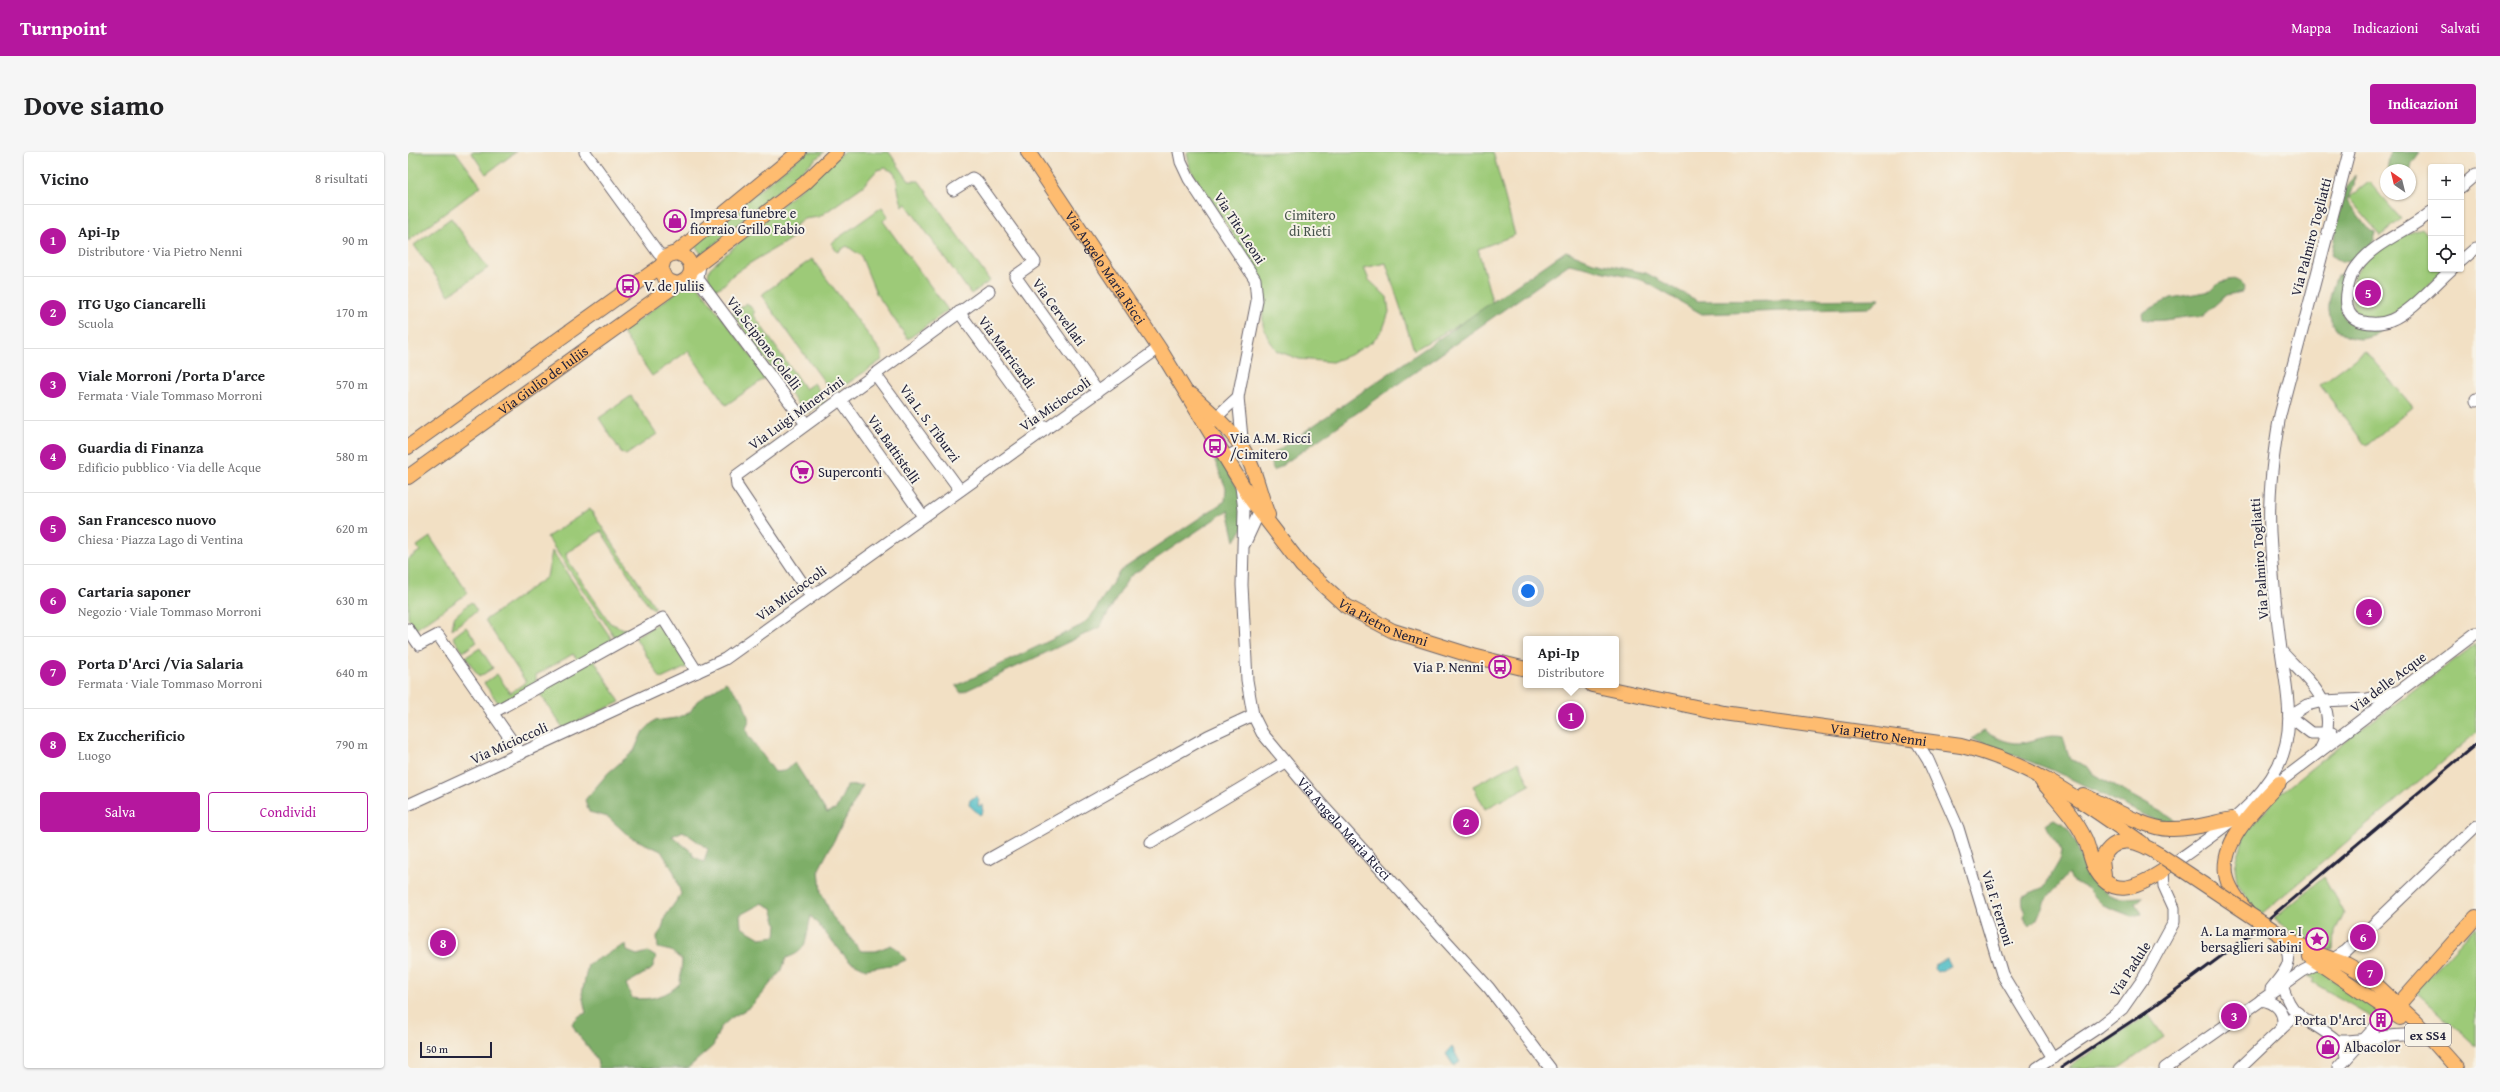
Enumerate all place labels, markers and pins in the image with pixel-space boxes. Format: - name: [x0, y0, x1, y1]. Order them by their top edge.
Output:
- place label: Impresa funebre e fiorraio Grillo Fabio: [690, 203, 805, 239]
- shop icon: Impresa funebre e fiorraio Grillo Fabio: [662, 208, 688, 234]
- bus stop icon: V. de Juliis: [615, 273, 641, 299]
- place label: V. de Juliis: [644, 276, 704, 296]
- pin: 5: [2355, 278, 2381, 308]
- place label: Via A.M. Ricci /Cimitero: [1230, 428, 1311, 464]
- bus stop icon: Via A.M. Ricci /Cimitero: [1202, 433, 1228, 459]
- supermarket icon: Superconti: [789, 459, 815, 485]
- place label: Superconti: [818, 462, 882, 482]
- pin: 4: [2356, 597, 2382, 627]
- bus stop icon: Via P. Nenni: [1487, 654, 1513, 680]
- place label: Via P. Nenni: [1413, 657, 1484, 677]
- pin: 1: [1558, 701, 1584, 731]
- pin: 2: [1453, 807, 1479, 837]
- place label: A. La marmora - I bersaglieri sabini: [2201, 921, 2302, 957]
- pin: 6: [2350, 922, 2376, 952]
- place icon: A. La marmora - I bersaglieri sabini: [2304, 926, 2330, 952]
- pin: 8: [430, 928, 456, 958]
- pin: 7: [2357, 958, 2383, 988]
- pin: 3: [2221, 1001, 2247, 1031]
- building icon: Porta D'Arci: [2368, 1007, 2394, 1033]
- place label: Porta D'Arci: [2295, 1010, 2366, 1030]
- shop icon: Albacolor: [2315, 1034, 2341, 1060]
- place label: Albacolor: [2344, 1037, 2401, 1057]

